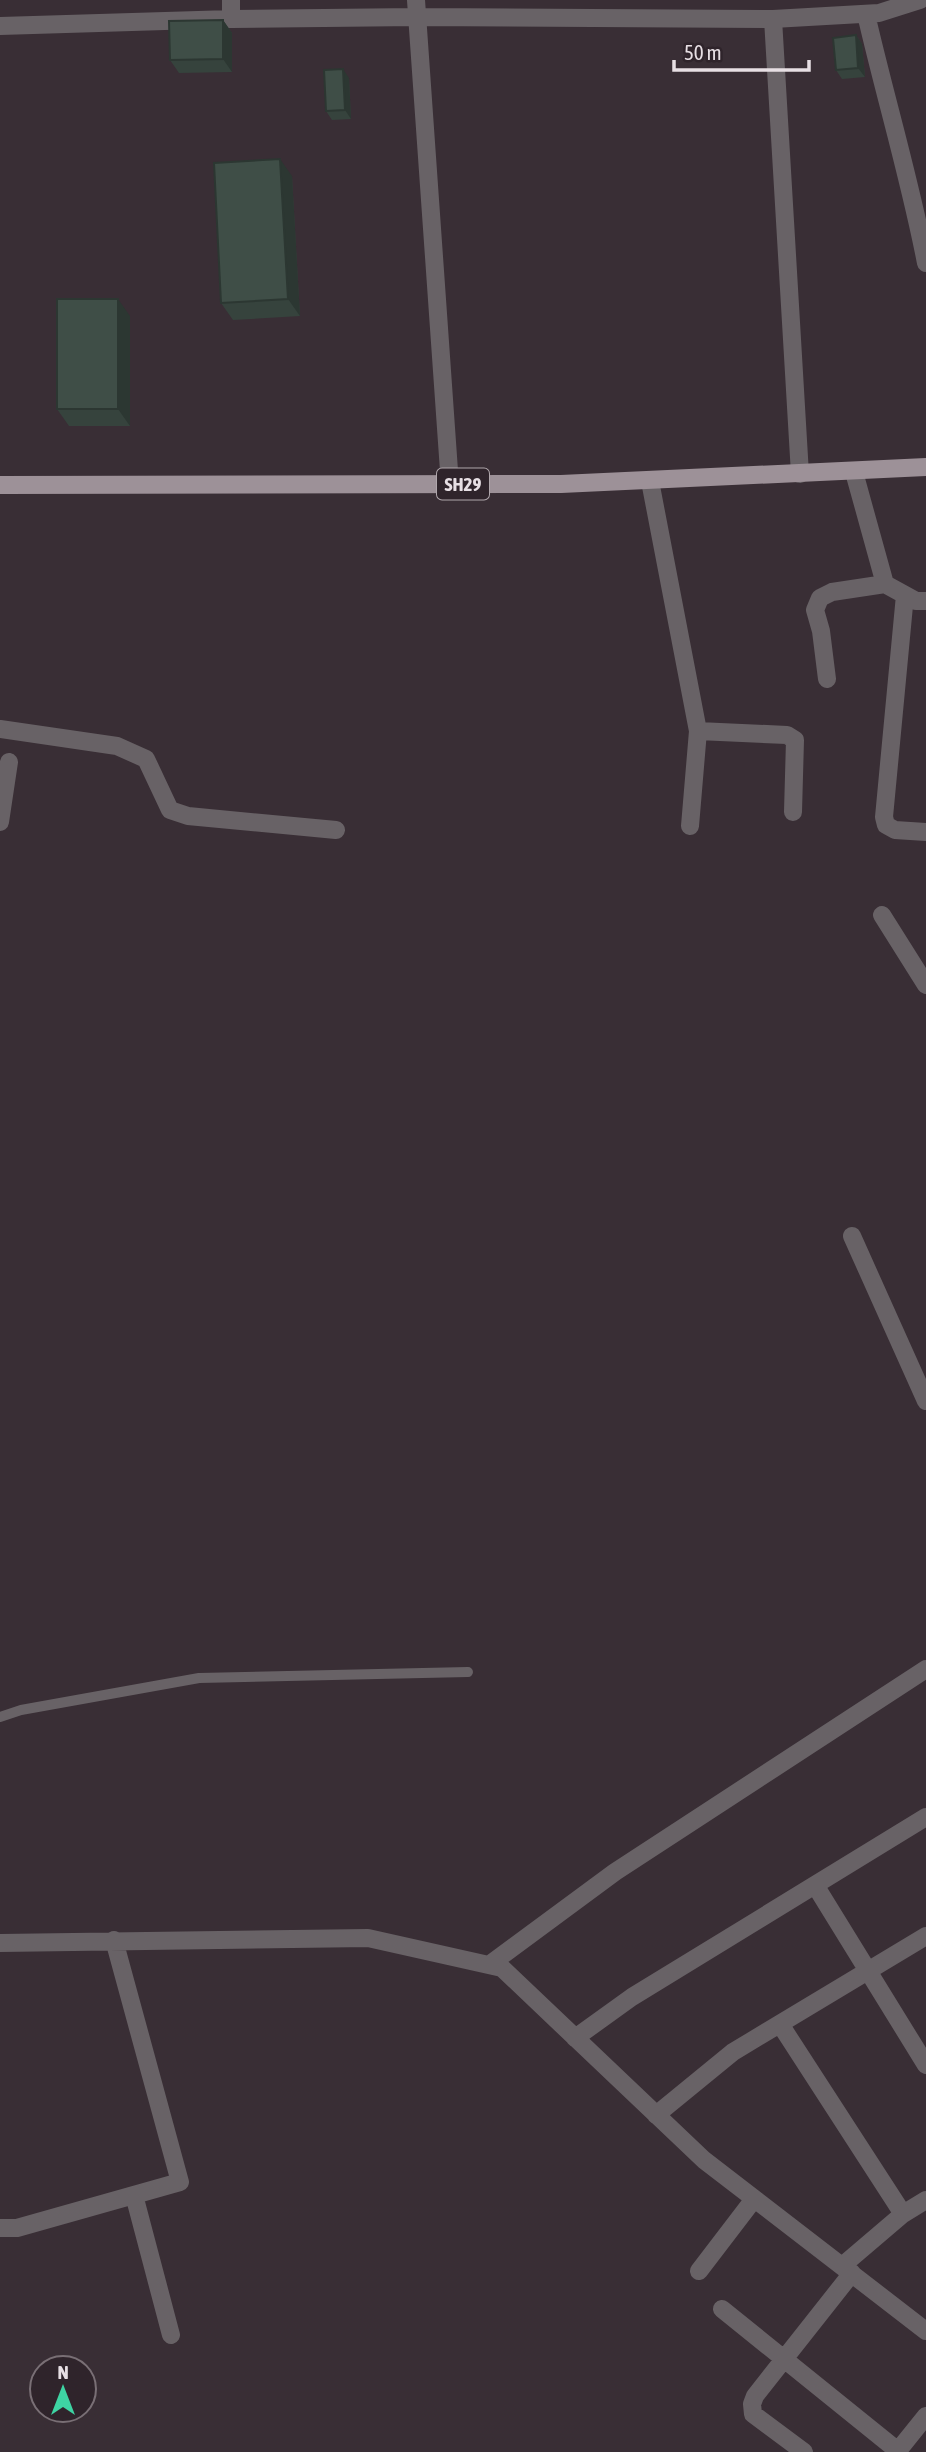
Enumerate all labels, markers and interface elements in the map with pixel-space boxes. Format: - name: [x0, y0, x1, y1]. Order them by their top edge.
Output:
- scale bar: [674, 28, 809, 72]
- text: 50 m: [684, 40, 722, 64]
- road number: SH29: [437, 468, 489, 499]
- north arrow: [28, 2354, 98, 2424]
- text: N: [57, 2361, 69, 2383]

